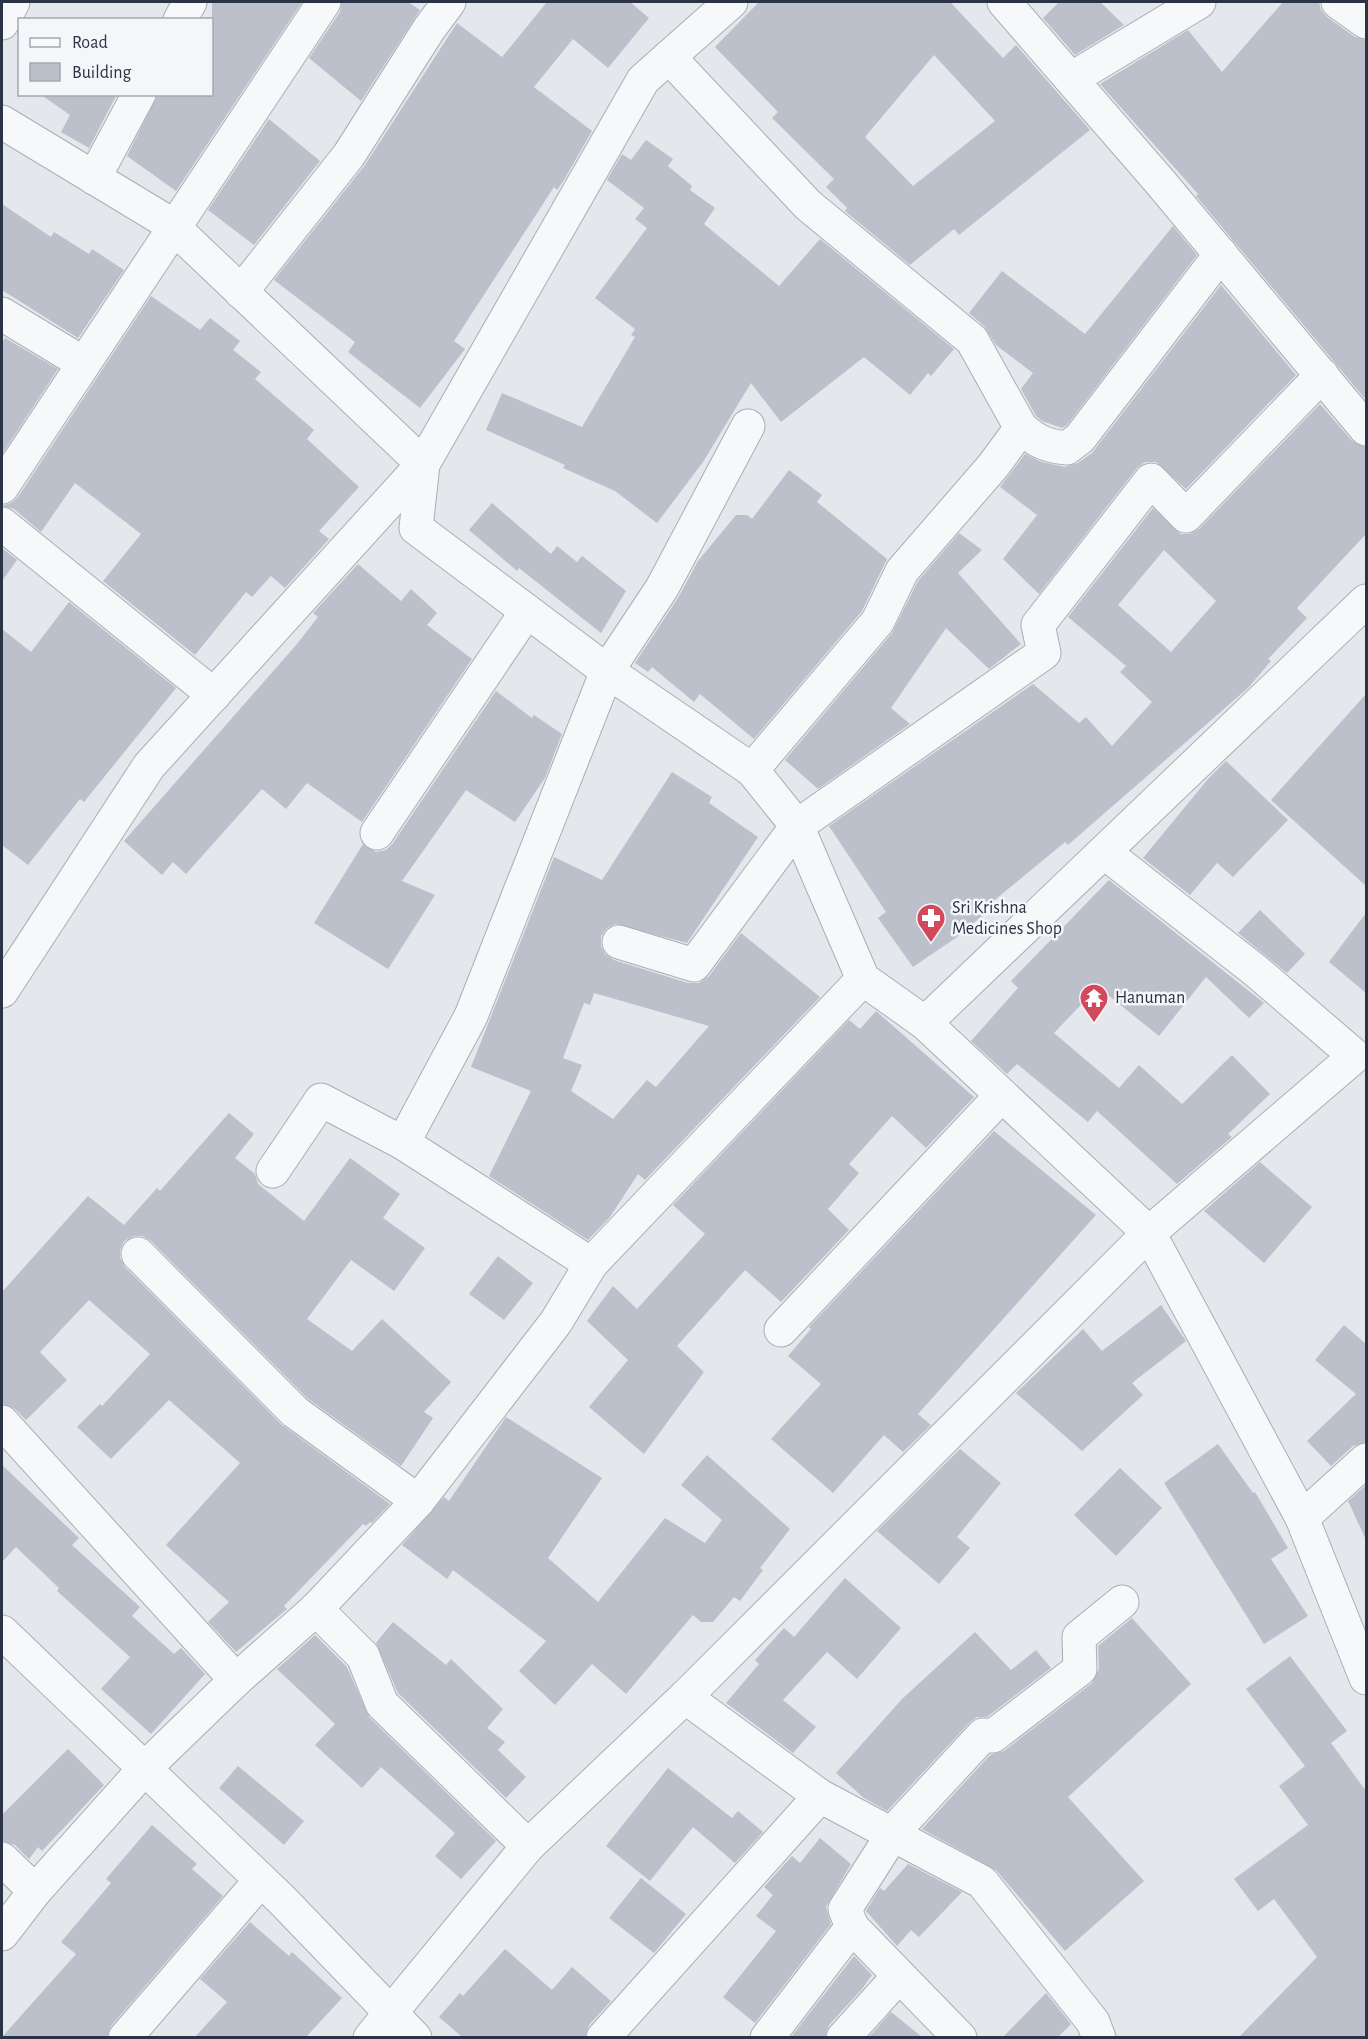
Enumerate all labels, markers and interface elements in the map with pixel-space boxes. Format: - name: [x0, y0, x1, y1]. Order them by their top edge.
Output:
- legend: [18, 18, 213, 96]
- text: Road: [72, 34, 108, 52]
- text: Building: [72, 64, 132, 82]
- place label: Sri Krishna Medicines Shop: [952, 899, 1062, 938]
- pharmacy icon: Sri Krishna Medicines Shop: [915, 902, 947, 944]
- temple icon: Hanuman: [1078, 982, 1110, 1024]
- place label: Hanuman: [1115, 989, 1185, 1007]

